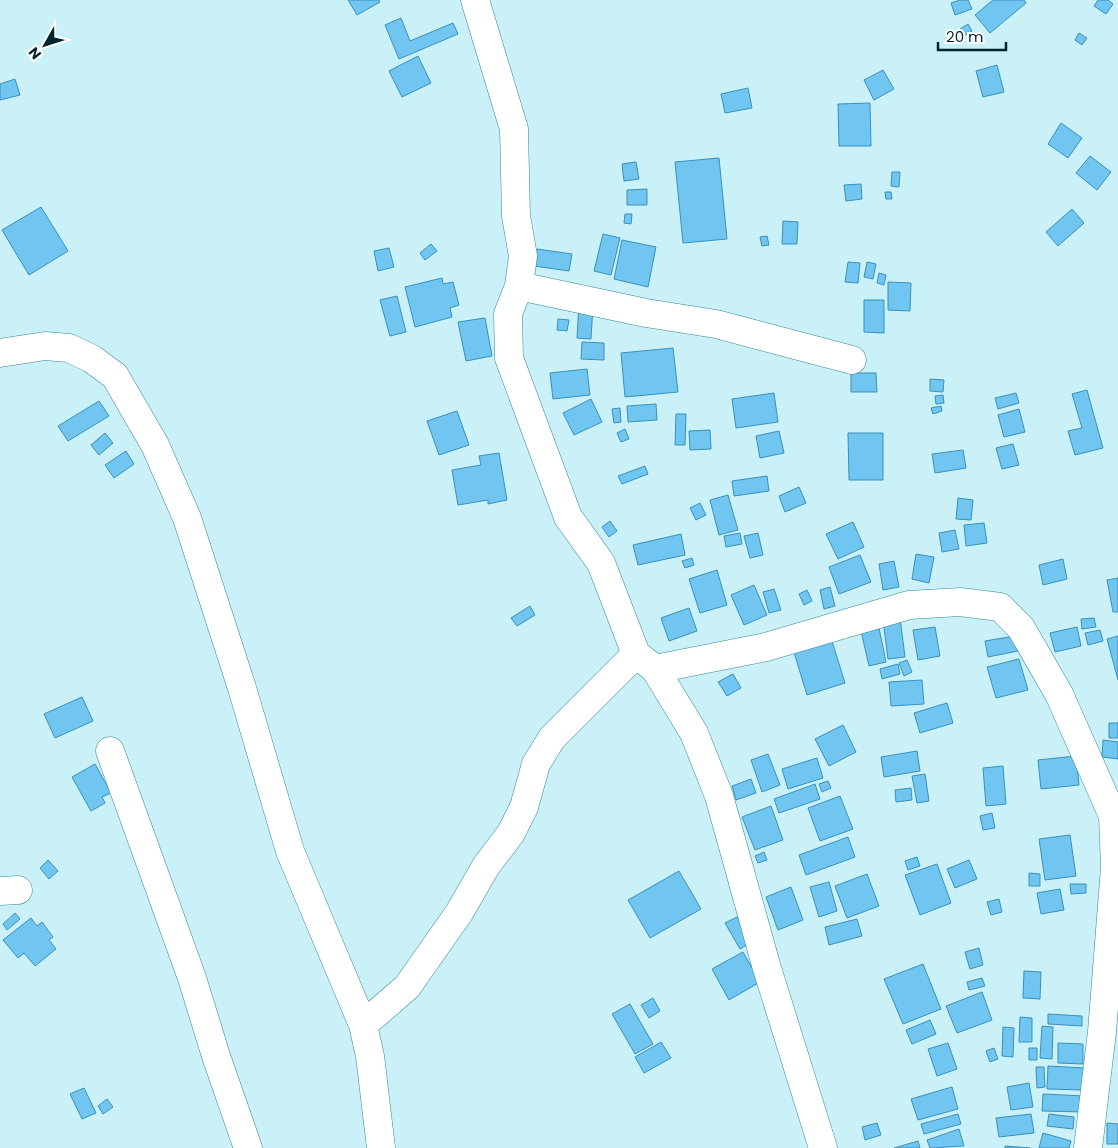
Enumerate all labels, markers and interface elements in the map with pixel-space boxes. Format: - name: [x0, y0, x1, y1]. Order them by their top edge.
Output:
- north arrow: [20, 20, 70, 70]
- scale bar: [938, 20, 1006, 52]
- text: 20 m: [946, 26, 984, 47]
- text: N: [24, 43, 46, 64]

